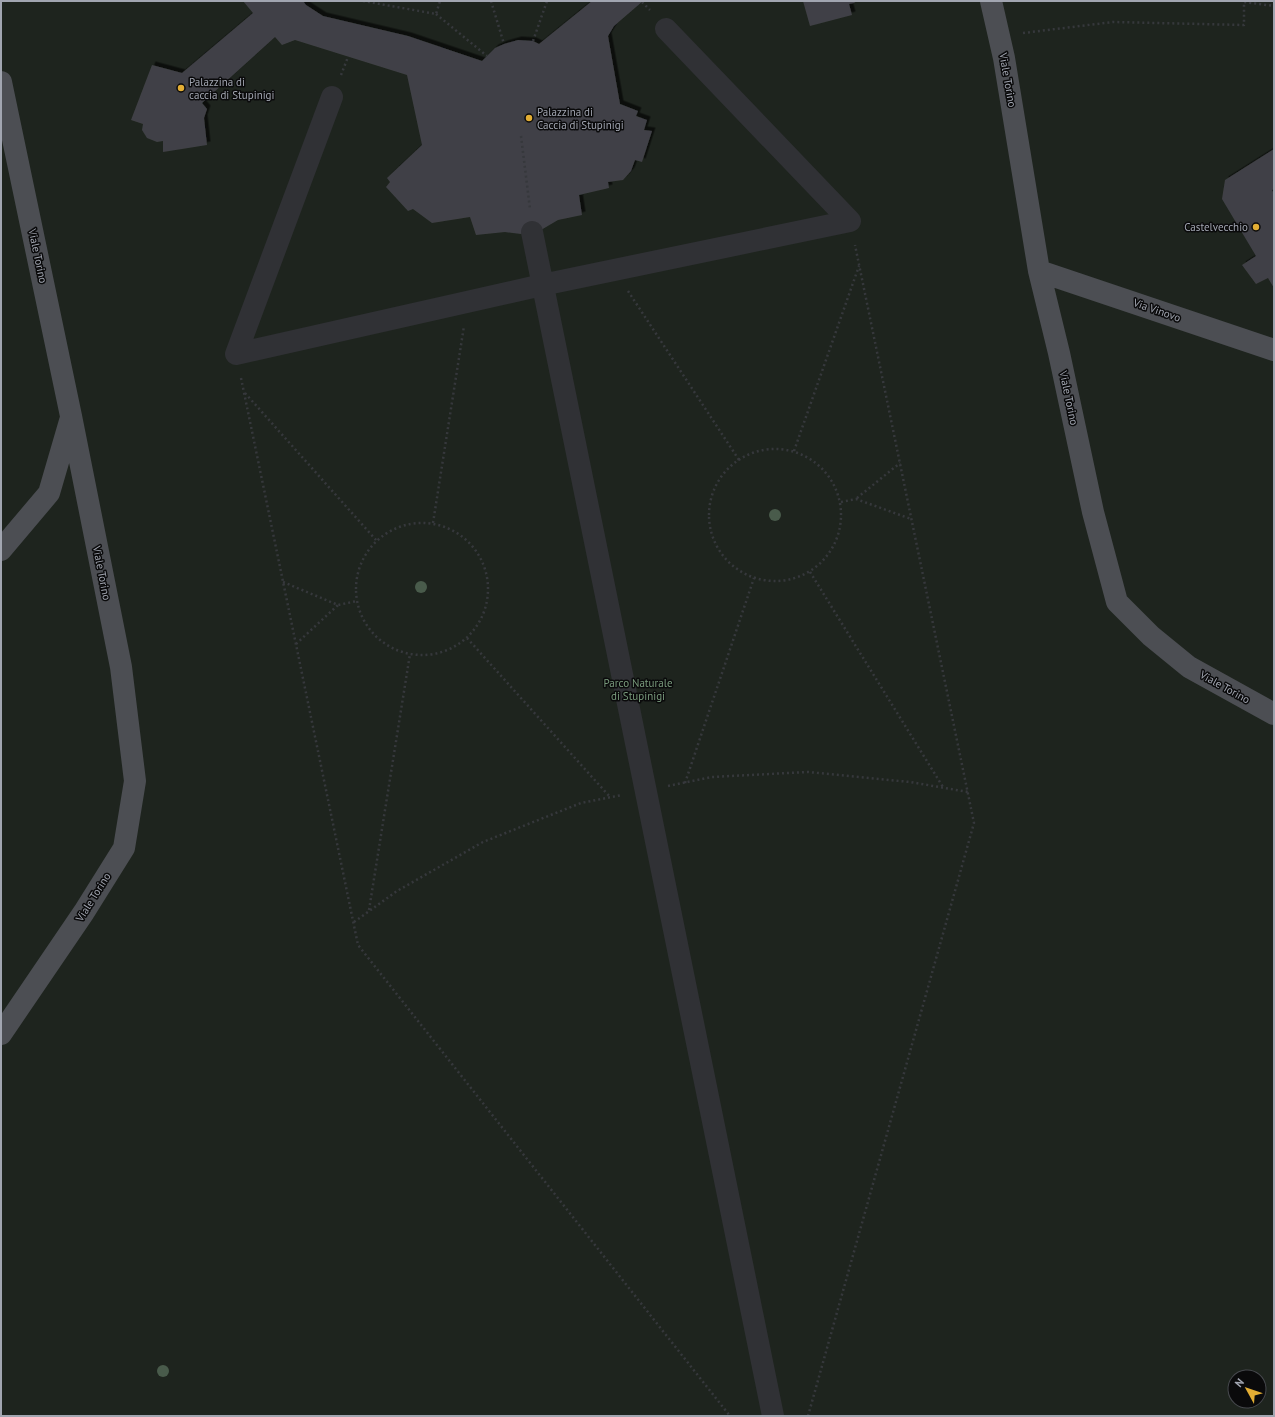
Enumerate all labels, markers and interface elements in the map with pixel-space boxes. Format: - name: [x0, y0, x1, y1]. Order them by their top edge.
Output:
- street label: Viale Torino: [996, 51, 1020, 109]
- place label: Palazzina di caccia di Stupinigi: [189, 75, 274, 102]
- marker: Palazzina di caccia di Stupinigi: [176, 83, 186, 93]
- place label: Palazzina di Caccia di Stupinigi: [537, 105, 624, 132]
- marker: Palazzina di Caccia di Stupinigi: [524, 113, 534, 123]
- place label: Castelvecchio: [1184, 220, 1248, 234]
- marker: Castelvecchio: [1251, 222, 1261, 232]
- street label: Viale Torino: [25, 227, 51, 285]
- street label: Via Vinovo: [1130, 295, 1183, 325]
- street label: Viale Torino: [1056, 369, 1082, 427]
- street label: Viale Torino: [90, 544, 114, 602]
- street label: Viale Torino: [1197, 667, 1253, 707]
- park label: Parco Naturale di Stupinigi: [603, 676, 673, 703]
- street label: Viale Torino: [72, 870, 114, 925]
- north arrow: [1227, 1369, 1267, 1409]
- text: N: [1232, 1375, 1247, 1390]

